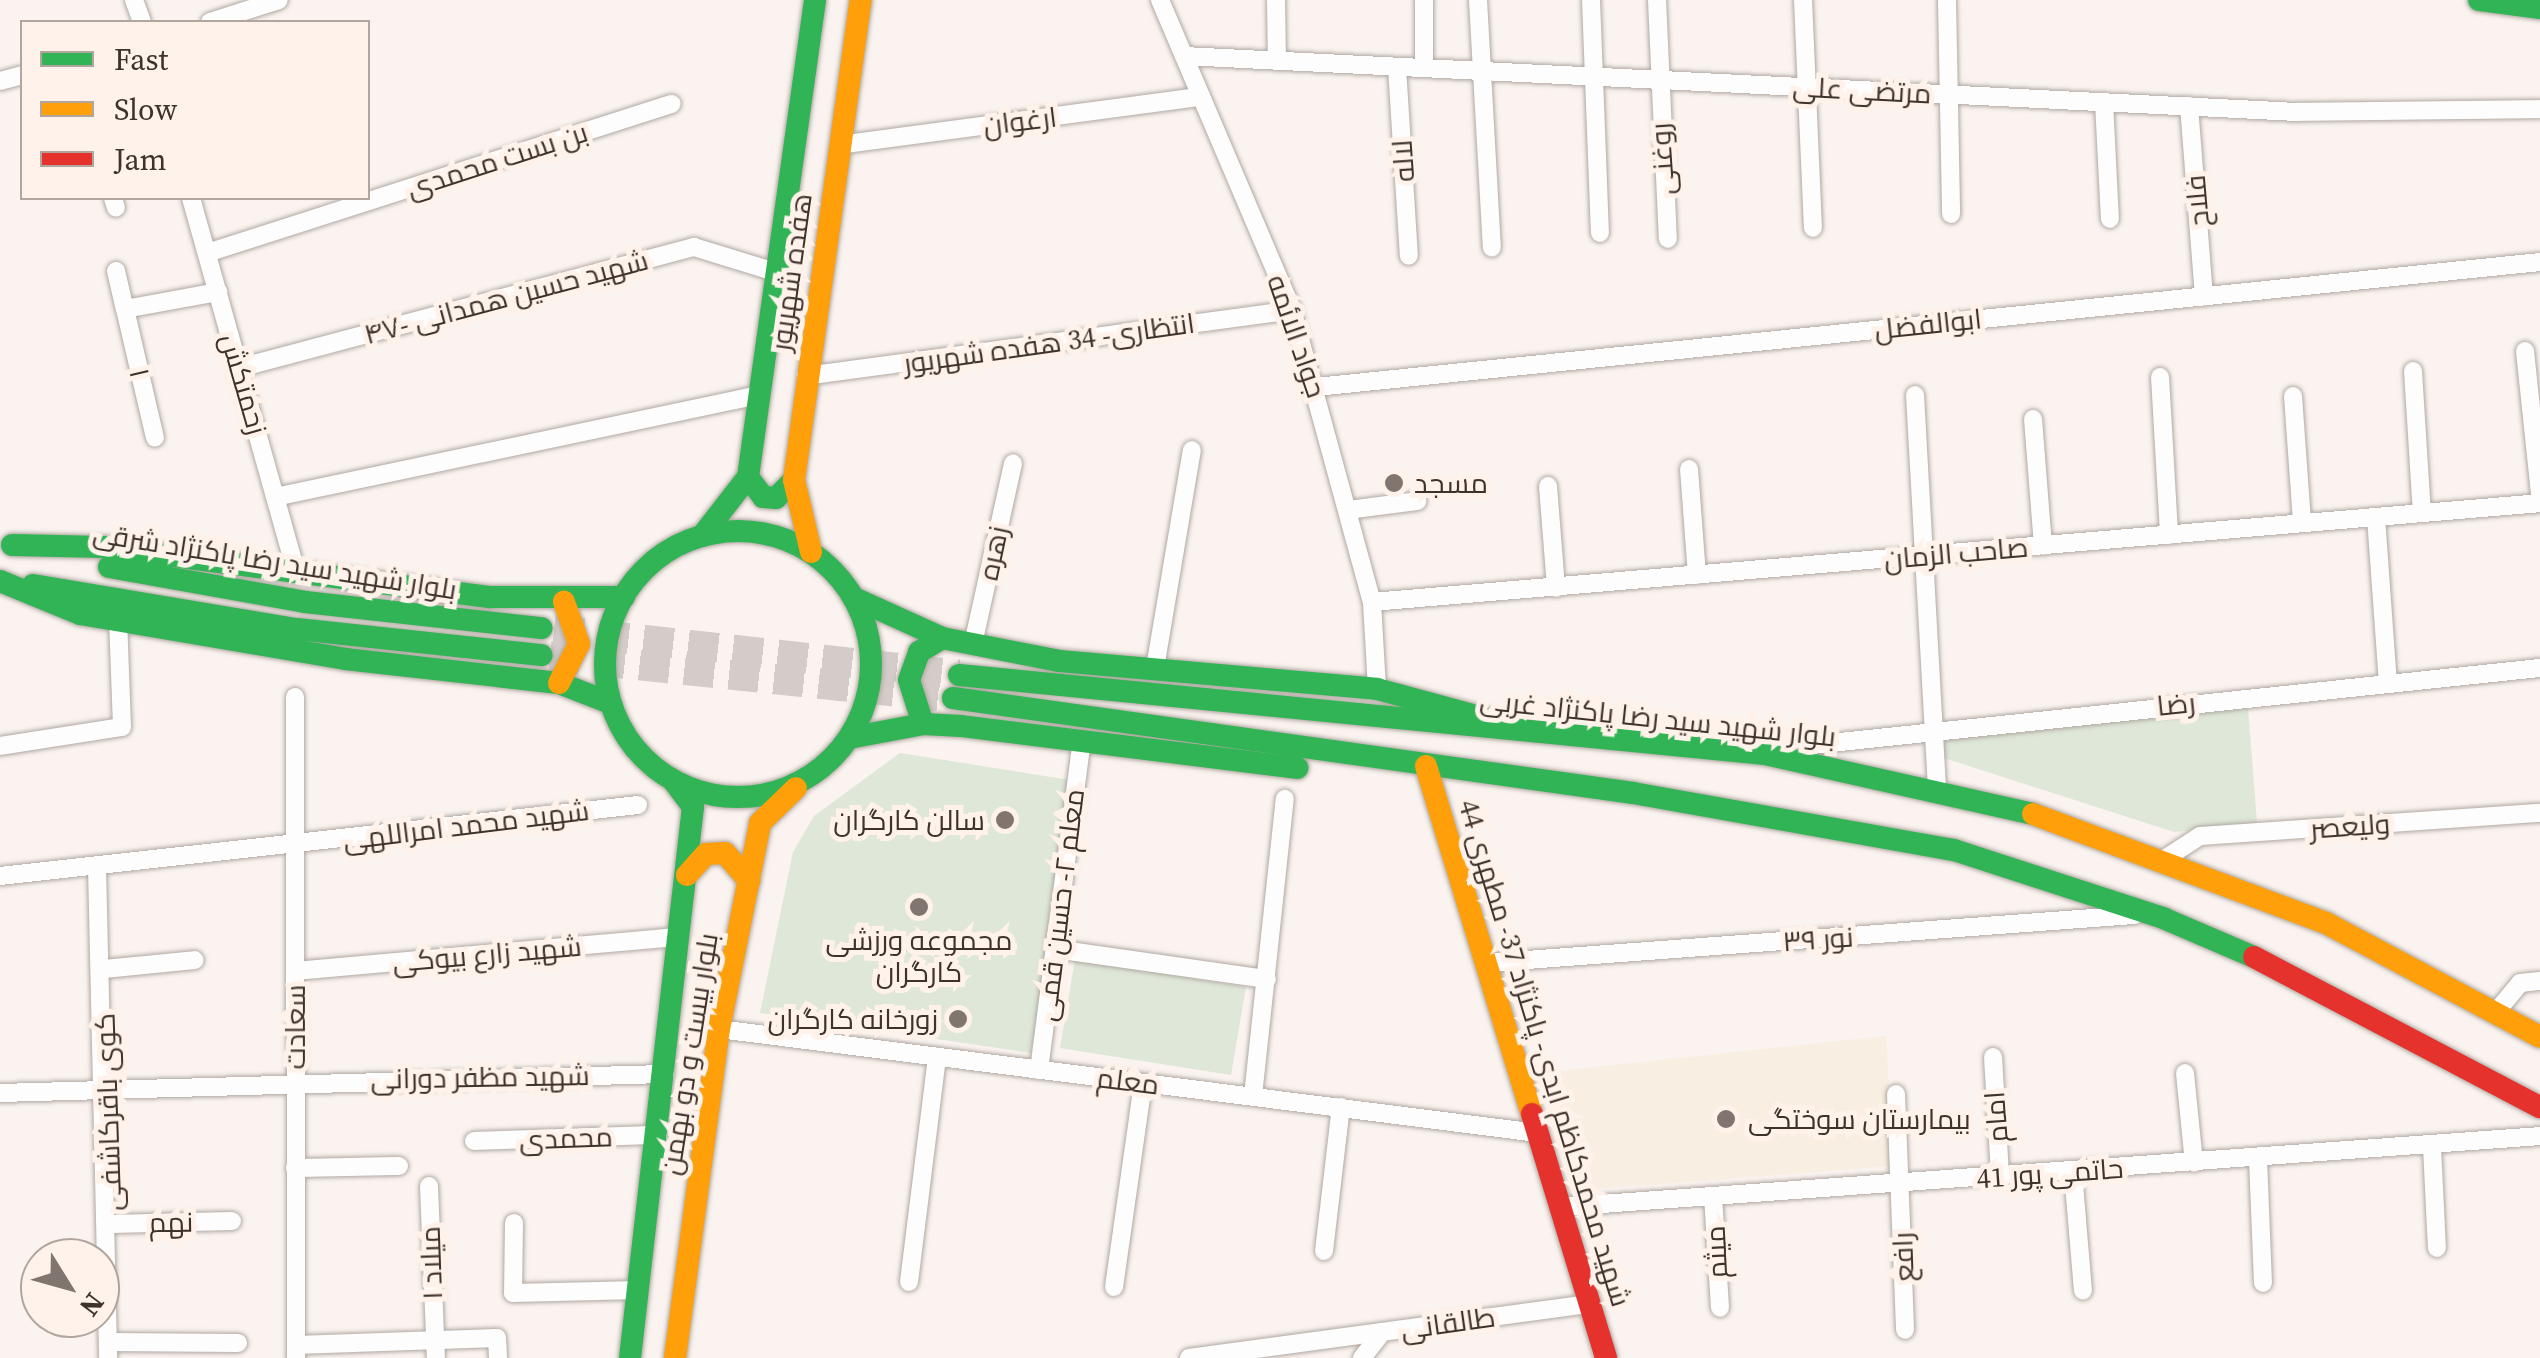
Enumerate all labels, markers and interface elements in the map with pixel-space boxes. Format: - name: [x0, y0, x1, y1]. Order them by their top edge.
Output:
- legend: [20, 20, 370, 200]
- text: Fast: [114, 39, 168, 80]
- street label: مرتضی علی: [1792, 70, 1932, 110]
- text: Slow: [114, 89, 177, 130]
- street label: ارغوان: [981, 100, 1059, 142]
- street label: بن بست محمدی: [402, 115, 592, 205]
- street label: روغنی: [1643, 122, 1681, 196]
- text: Jam: [114, 139, 167, 180]
- street label: لاله: [1385, 139, 1421, 183]
- street label: فلاح: [2178, 174, 2216, 228]
- street label: هفده شهریور: [763, 191, 819, 353]
- street label: شهید حسین همدانی -۴۷: [360, 243, 652, 351]
- street label: جواد الائمه: [1260, 270, 1334, 402]
- street label: ابوالفضل: [1873, 302, 1983, 346]
- street label: انتظاری- 34 هفده شهریور: [901, 306, 1197, 380]
- street label: زحمتکش: [214, 330, 274, 438]
- street label: ۱: [123, 365, 157, 381]
- place label: مسجد: [1414, 466, 1488, 500]
- marker: مسجد: [1383, 472, 1405, 494]
- street label: بلوار شهید سید رضا پاکنژاد شرقی: [91, 516, 459, 606]
- street label: زهره: [971, 523, 1015, 583]
- street label: صاحب الزمان: [1882, 530, 2030, 576]
- street label: بلوار شهید سید رضا پاکنژاد غربی: [1478, 683, 1838, 753]
- street label: رضا: [2155, 685, 2197, 723]
- street label: معلم ۲- حسین قمی: [1029, 787, 1091, 1023]
- street label: شهید محمد امراللهی: [341, 793, 591, 857]
- street label: شهید محمدکاظم ابدی- پاکنژاد 37- مطهری 44: [1452, 796, 1638, 1310]
- place label: سالن کارگران: [833, 803, 985, 837]
- street label: ولیعصر: [2309, 806, 2391, 846]
- marker: سالن کارگران: [994, 809, 1016, 831]
- marker: مجموعه ورزشی کارگران: [908, 896, 930, 918]
- street label: نور ۳۹: [1781, 920, 1855, 958]
- place label: مجموعه ورزشی کارگران: [825, 923, 1013, 989]
- street label: شهید زارع بیوکی: [391, 929, 583, 979]
- street label: بلوار بیست و دو بهمن: [653, 931, 725, 1177]
- street label: سعادت: [278, 985, 312, 1069]
- place label: زورخانه کارگران: [767, 1002, 938, 1036]
- marker: زورخانه کارگران: [947, 1008, 969, 1030]
- street label: کوی باقرکاشفی: [88, 1012, 128, 1212]
- street label: شهید مظفر دورانی: [370, 1058, 590, 1096]
- street label: معلم: [1095, 1060, 1161, 1102]
- street label: امام: [1977, 1090, 2015, 1144]
- place label: بیمارستان سوختگی: [1748, 1102, 1971, 1136]
- marker: بیمارستان سوختگی: [1713, 1106, 1739, 1132]
- street label: محمدی: [519, 1120, 613, 1156]
- street label: حاتمی پور 41: [1976, 1151, 2124, 1195]
- street label: نهم: [149, 1205, 193, 1239]
- street label: میثم: [1698, 1225, 1734, 1279]
- street label: میلاد ۱: [413, 1226, 449, 1300]
- street label: رافع: [1885, 1232, 1921, 1282]
- north arrow: [20, 1238, 120, 1338]
- text: N: [71, 1285, 114, 1324]
- street label: طالقانی: [1399, 1300, 1497, 1346]

